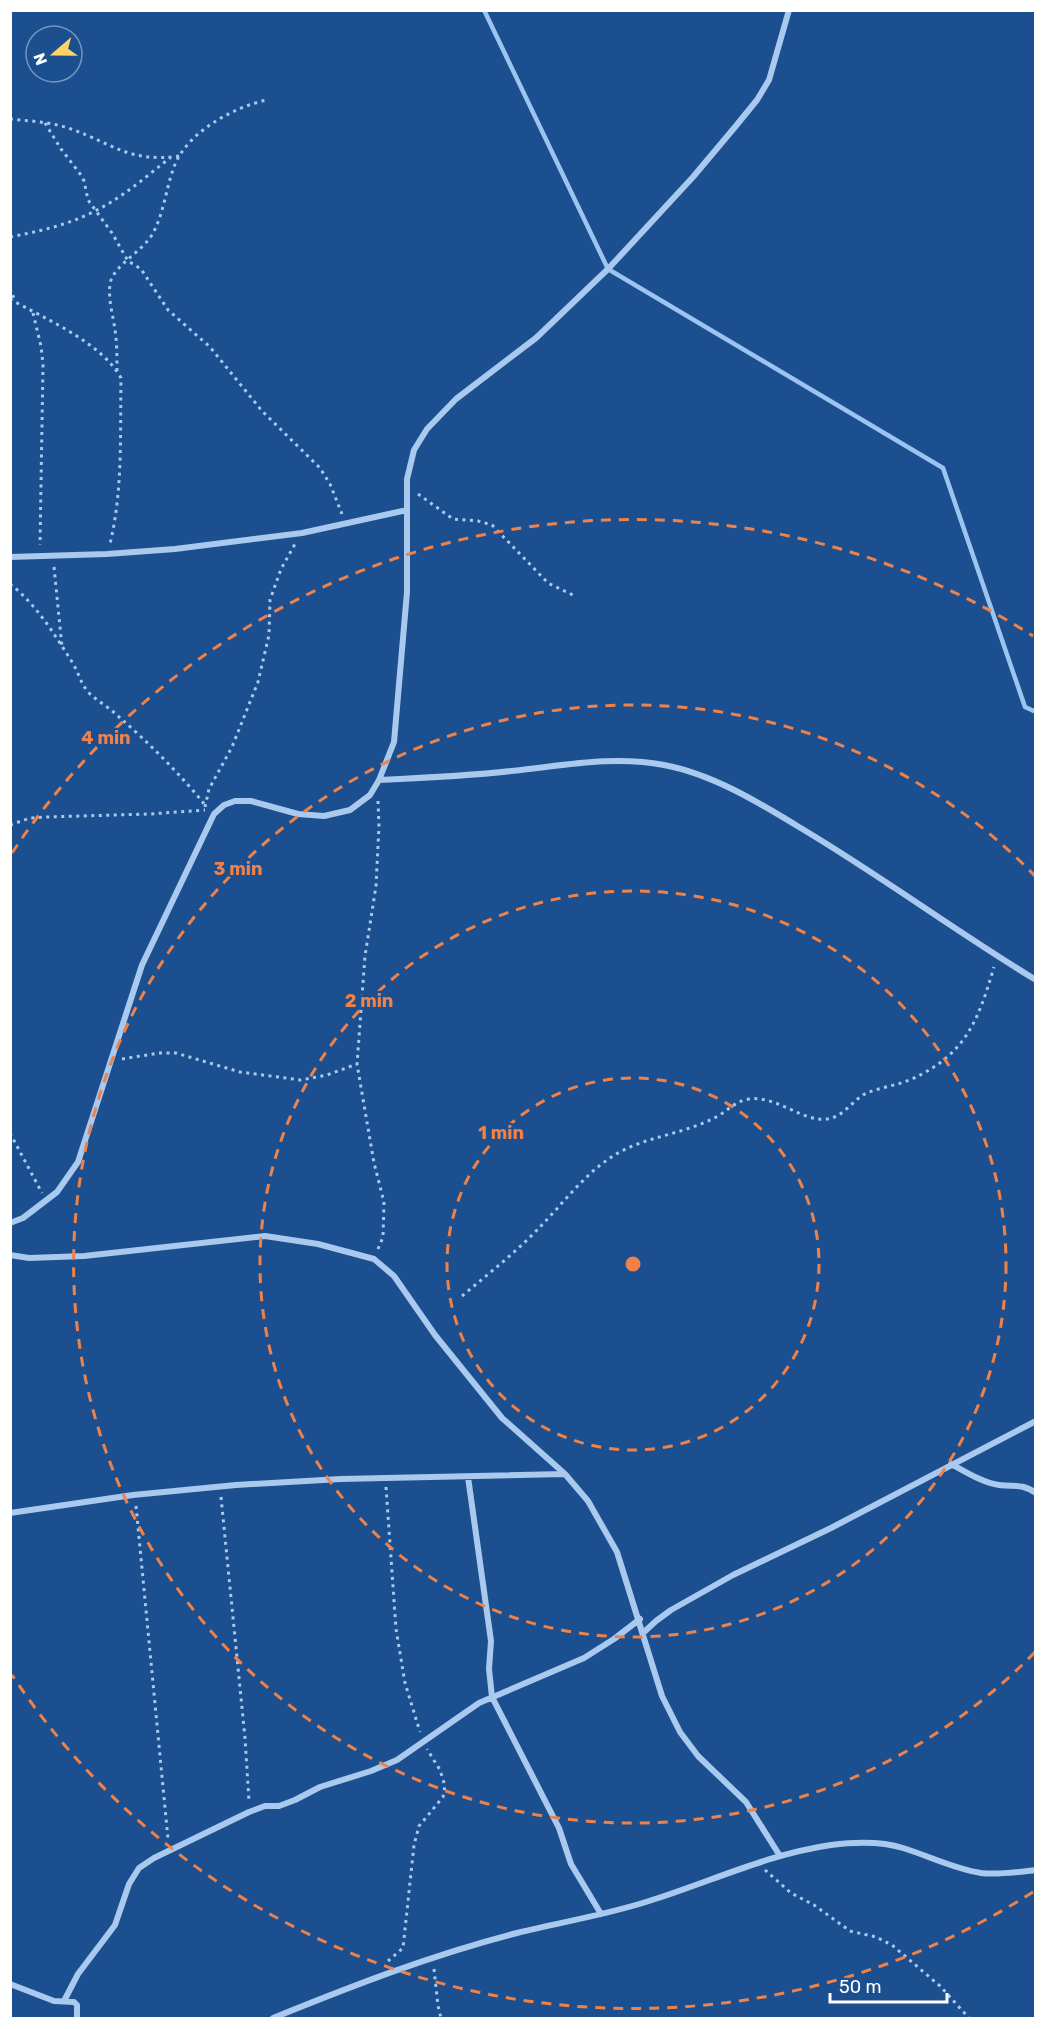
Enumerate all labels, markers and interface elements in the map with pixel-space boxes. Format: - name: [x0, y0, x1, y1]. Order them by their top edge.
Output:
- north arrow: [24, 24, 84, 84]
- text: N: [29, 50, 51, 68]
- text: 4 min: [81, 727, 131, 749]
- text: 3 min: [214, 858, 262, 880]
- text: 2 min: [345, 990, 393, 1012]
- text: 1 min: [478, 1122, 524, 1144]
- centre of rings: [623, 1254, 643, 1274]
- scale bar: [830, 1966, 947, 2004]
- text: 50 m: [839, 1976, 882, 1998]

